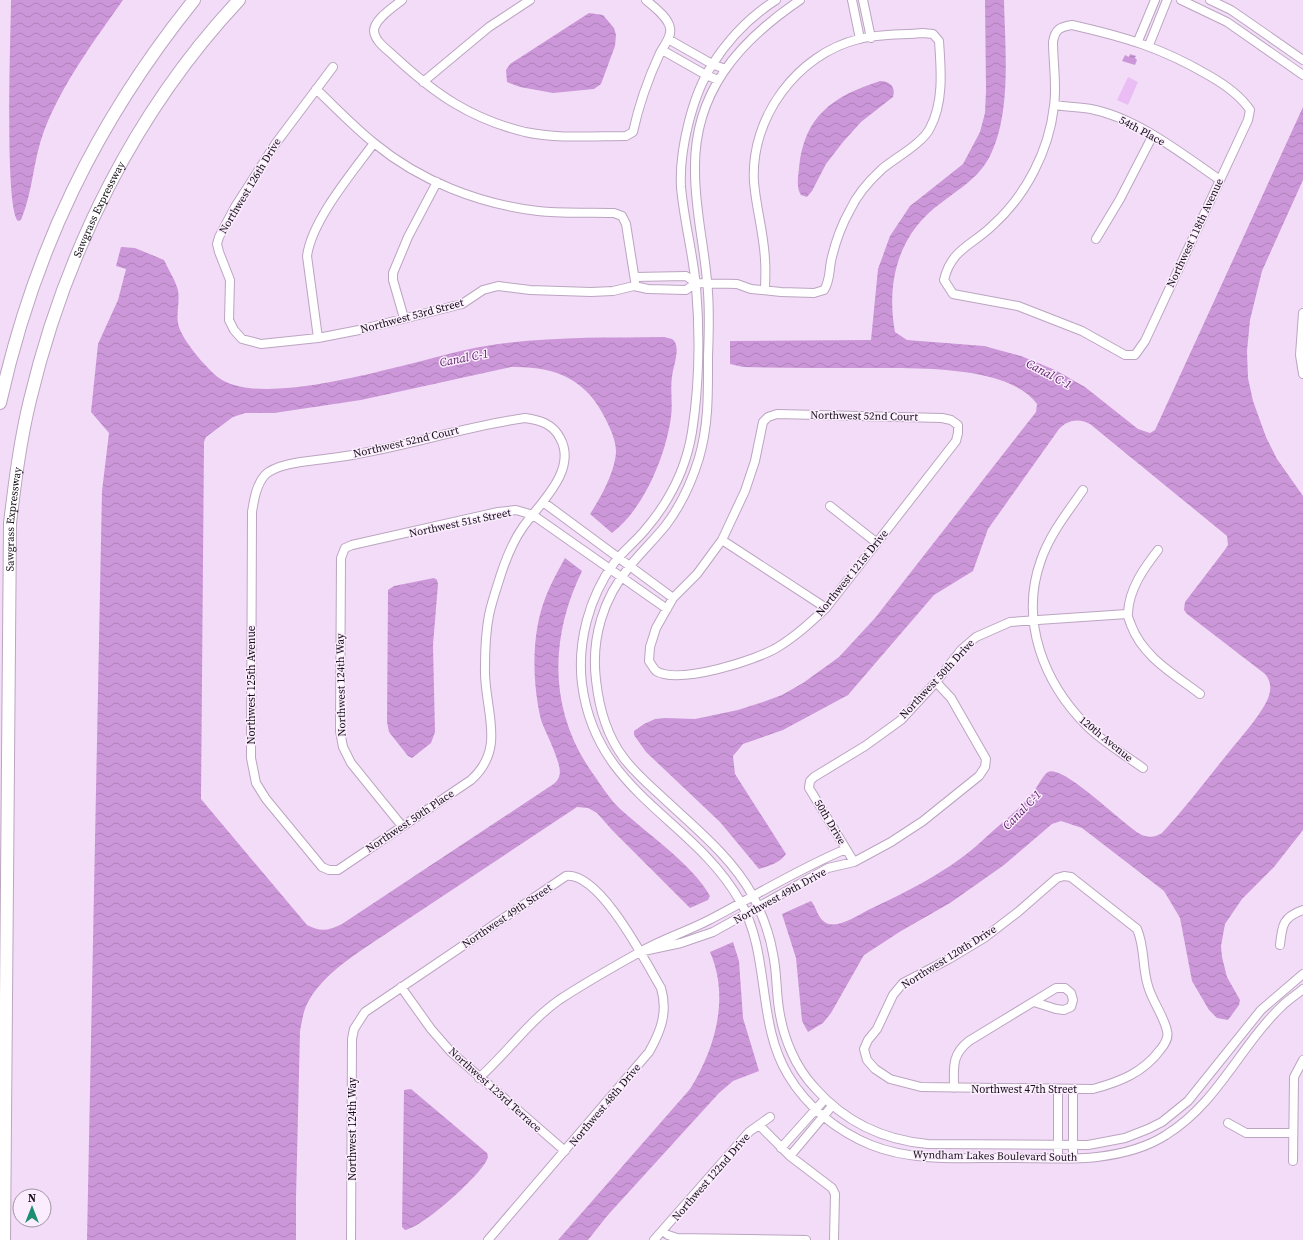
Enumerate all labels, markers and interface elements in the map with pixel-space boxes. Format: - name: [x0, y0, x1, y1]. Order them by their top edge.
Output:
- street label: 54th Place: [1116, 113, 1168, 150]
- street label: Northwest 126th Drive: [215, 135, 285, 237]
- street label: Sawgrass Expressway: [69, 158, 128, 259]
- street label: Northwest 118th Avenue: [1163, 176, 1227, 290]
- street label: Northwest 53rd Street: [359, 295, 466, 337]
- water label: Canal C-1: [438, 345, 490, 371]
- water label: Canal C-1: [1023, 355, 1075, 393]
- street label: Northwest 52nd Court: [810, 408, 918, 424]
- street label: Northwest 52nd Court: [352, 422, 461, 461]
- street label: Sawgrass Expressway: [2, 466, 25, 572]
- street label: Northwest 51st Street: [408, 505, 513, 541]
- street label: Northwest 121st Drive: [812, 526, 892, 619]
- street label: Northwest 125th Avenue: [244, 625, 259, 744]
- street label: Northwest 124th Way: [333, 633, 349, 737]
- street label: Northwest 50th Drive: [896, 636, 978, 722]
- street label: 120th Avenue: [1076, 713, 1136, 766]
- street label: Northwest 50th Place: [363, 786, 457, 856]
- water label: Canal C-1: [999, 787, 1045, 833]
- street label: 50th Drive: [811, 797, 850, 848]
- street label: Northwest 49th Drive: [731, 864, 829, 928]
- street label: Northwest 49th Street: [459, 880, 555, 952]
- street label: Northwest 120th Drive: [899, 922, 1000, 992]
- street label: Northwest 123rd Terrace: [445, 1044, 545, 1136]
- street label: Northwest 48th Drive: [566, 1060, 644, 1150]
- street label: Northwest 124th Way: [345, 1077, 360, 1181]
- street label: Northwest 47th Street: [971, 1082, 1077, 1097]
- street label: Northwest 122nd Drive: [669, 1130, 754, 1224]
- street label: Wyndham Lakes Boulevard South: [913, 1147, 1078, 1165]
- north arrow: [12, 1188, 52, 1228]
- text: N: [28, 1191, 36, 1206]

